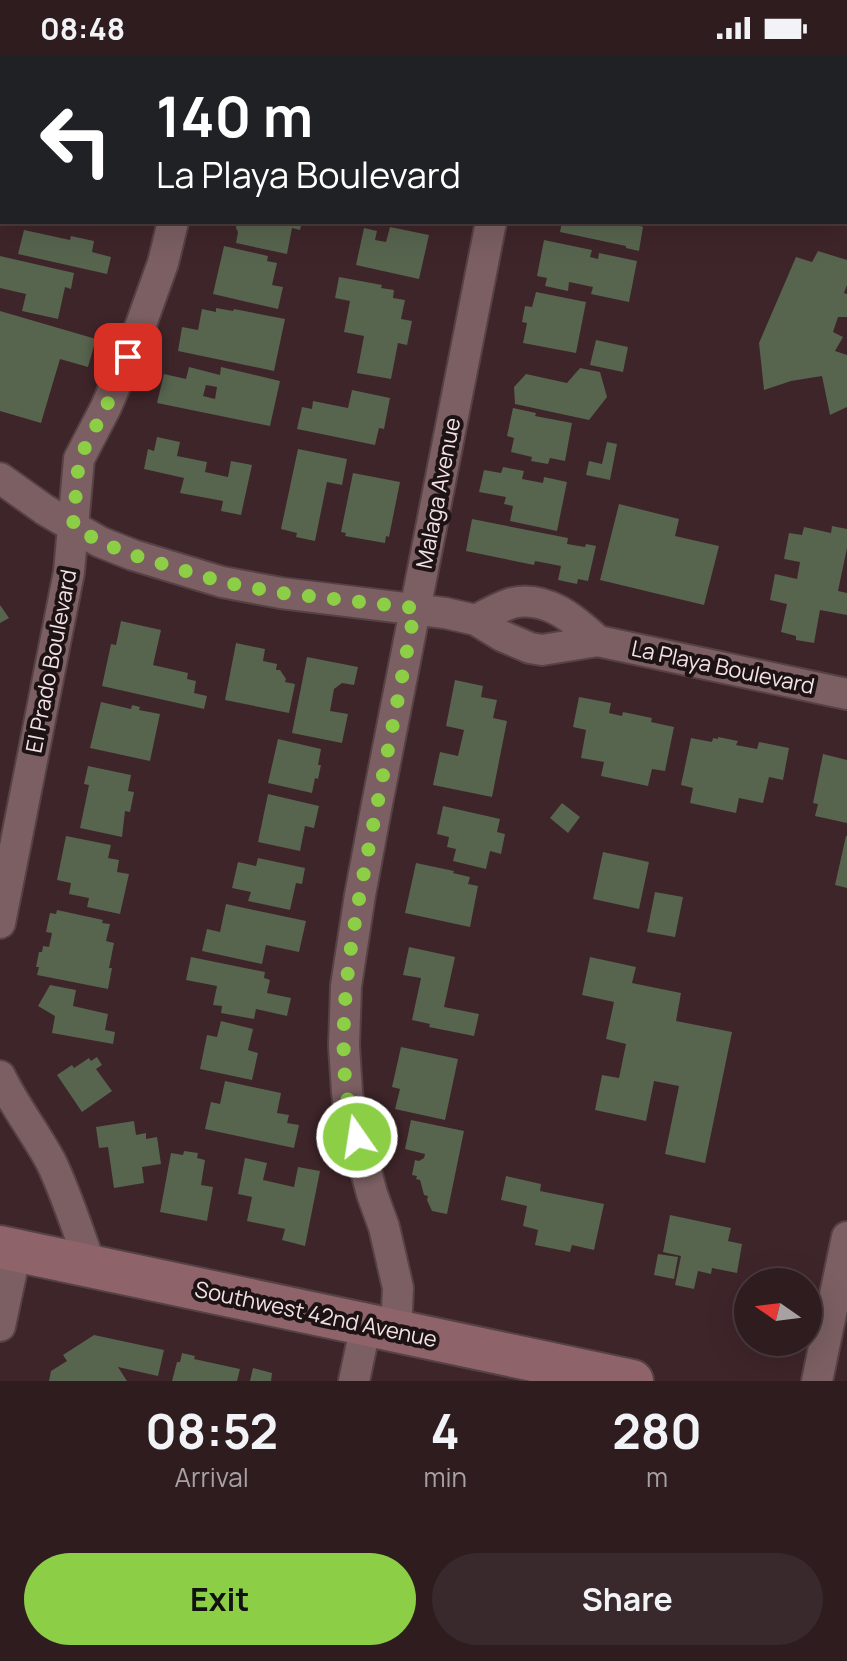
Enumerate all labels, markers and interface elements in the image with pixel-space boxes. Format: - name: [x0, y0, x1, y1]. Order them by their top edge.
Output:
- text: 08:48: [40, 8, 125, 49]
- text: 140 m: [156, 77, 313, 154]
- icon: left: [24, 88, 128, 192]
- text: La Playa Boulevard: [156, 150, 461, 199]
- pin: [94, 323, 162, 391]
- icon: arrive: [106, 335, 150, 379]
- street label: Malaga Avenue: [409, 415, 467, 571]
- street label: El Prado Boulevard: [19, 567, 83, 755]
- street label: La Playa Boulevard: [629, 633, 817, 701]
- position arrow: [315, 1095, 399, 1179]
- north arrow: [734, 1268, 822, 1356]
- map controls: [734, 1268, 822, 1356]
- street label: Southwest 42nd Avenue: [192, 1274, 440, 1354]
- text: 08:52: [145, 1398, 278, 1463]
- text: 4: [431, 1398, 460, 1463]
- text: 280: [612, 1398, 702, 1463]
- text: Arrival: [175, 1459, 249, 1495]
- text: min: [423, 1459, 467, 1495]
- text: m: [646, 1459, 668, 1495]
- button: Exit: [24, 1553, 416, 1645]
- button: Share: [432, 1553, 823, 1645]

